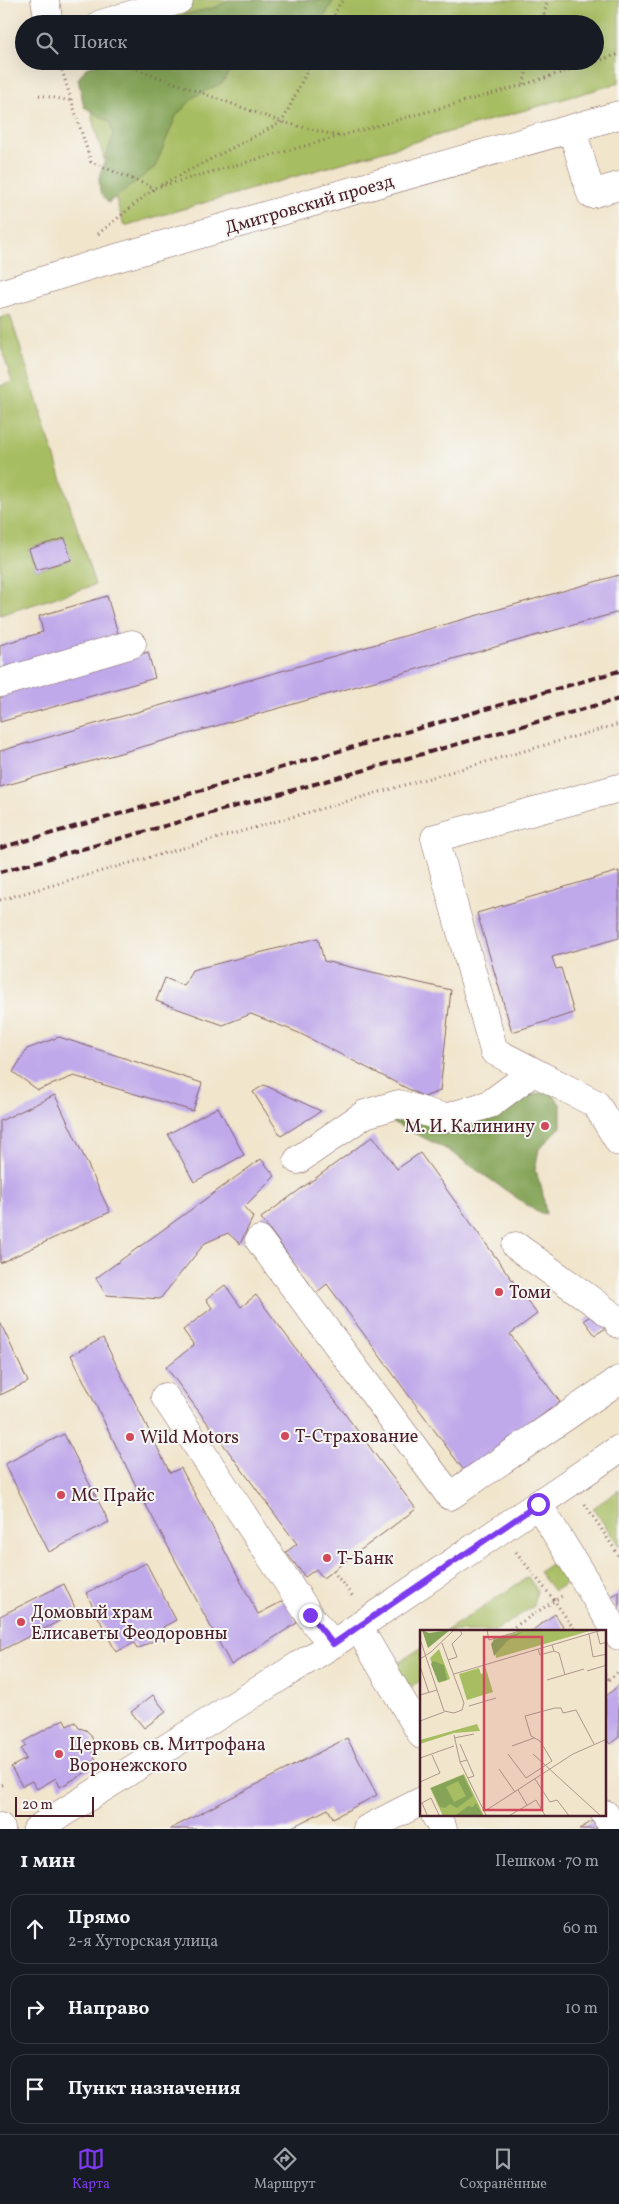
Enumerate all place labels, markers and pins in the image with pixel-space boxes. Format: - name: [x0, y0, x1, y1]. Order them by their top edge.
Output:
- place label: М. И. Калинину: [405, 1115, 535, 1140]
- marker: М. И. Калинину: [539, 1120, 551, 1132]
- place label: Томи: [509, 1281, 551, 1306]
- marker: Томи: [493, 1286, 505, 1298]
- place label: Т‑Страхование: [295, 1425, 418, 1450]
- place label: Wild Motors: [140, 1426, 239, 1451]
- marker: Т‑Страхование: [279, 1430, 291, 1442]
- marker: Wild Motors: [124, 1431, 136, 1443]
- place label: МС Прайс: [71, 1484, 155, 1509]
- marker: МС Прайс: [55, 1489, 67, 1501]
- place label: Т-Банк: [337, 1547, 394, 1572]
- marker: Т-Банк: [321, 1552, 333, 1564]
- place label: Домовый храм Елисаветы Феодоровны: [31, 1601, 228, 1647]
- marker: Домовый храм Елисаветы Феодоровны: [15, 1616, 27, 1628]
- place label: Церковь св. Митрофана Воронежского: [69, 1733, 266, 1779]
- marker: Церковь св. Митрофана Воронежского: [53, 1748, 65, 1760]

